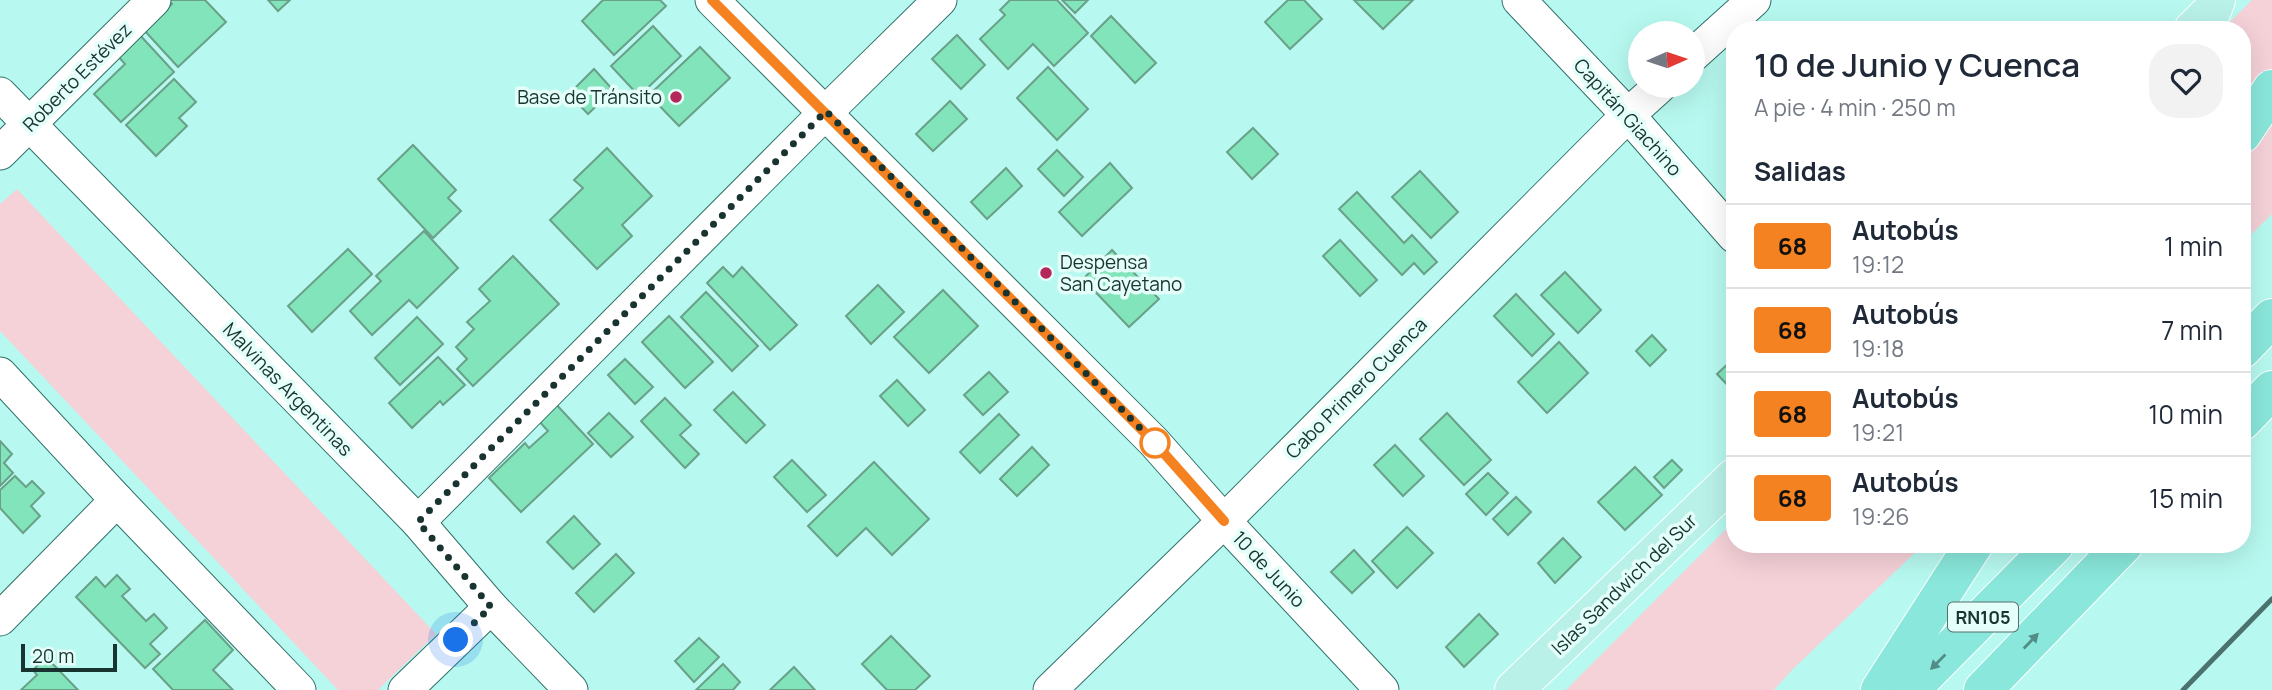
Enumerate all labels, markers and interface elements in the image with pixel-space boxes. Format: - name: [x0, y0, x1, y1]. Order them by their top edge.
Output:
- street label: Roberto Estévez: [17, 17, 137, 137]
- north arrow: [1628, 21, 1704, 98]
- map controls: [1628, 21, 1705, 98]
- text: 10 de Junio y Cuenca: [1754, 42, 2080, 87]
- button: heart: [2149, 44, 2223, 118]
- street label: Capitán Giachino: [1568, 53, 1688, 181]
- place label: Base de Tránsito: [517, 84, 662, 110]
- marker: Base de Tránsito: [668, 89, 684, 105]
- text: A pie · 4 min · 250 m: [1754, 91, 1956, 123]
- text: Salidas: [1754, 153, 1846, 189]
- text: Autobús: [1852, 212, 1959, 248]
- text: 1 min: [2164, 228, 2223, 264]
- text: 68: [1778, 229, 1807, 262]
- text: 19:12: [1852, 248, 1904, 280]
- place label: Despensa San Cayetano: [1060, 249, 1182, 297]
- marker: Despensa San Cayetano: [1038, 265, 1054, 281]
- text: Autobús: [1852, 296, 1959, 332]
- street label: Cabo Primero Cuenca: [1280, 312, 1432, 464]
- text: 7 min: [2161, 312, 2223, 348]
- text: 68: [1778, 313, 1807, 346]
- street label: Malvinas Argentinas: [217, 317, 359, 461]
- text: 19:18: [1852, 332, 1904, 364]
- text: Autobús: [1852, 380, 1959, 416]
- text: 10 min: [2148, 396, 2223, 432]
- text: 68: [1778, 397, 1807, 430]
- text: 19:21: [1852, 416, 1904, 448]
- unlabelled marker: [1140, 428, 1170, 458]
- text: Autobús: [1852, 464, 1959, 500]
- text: 15 min: [2149, 480, 2223, 516]
- text: 68: [1778, 481, 1807, 514]
- text: 19:26: [1852, 500, 1910, 532]
- street label: Islas Sandwich del Sur: [1546, 508, 1703, 660]
- street label: 10 de Junio: [1227, 525, 1311, 613]
- road number: RN105: [1948, 602, 2018, 632]
- your location: [438, 622, 473, 657]
- one-way arrow: [2022, 633, 2038, 650]
- scale bar: [21, 641, 117, 673]
- text: 20 m: [32, 643, 74, 669]
- one-way arrow: [1930, 654, 1946, 670]

